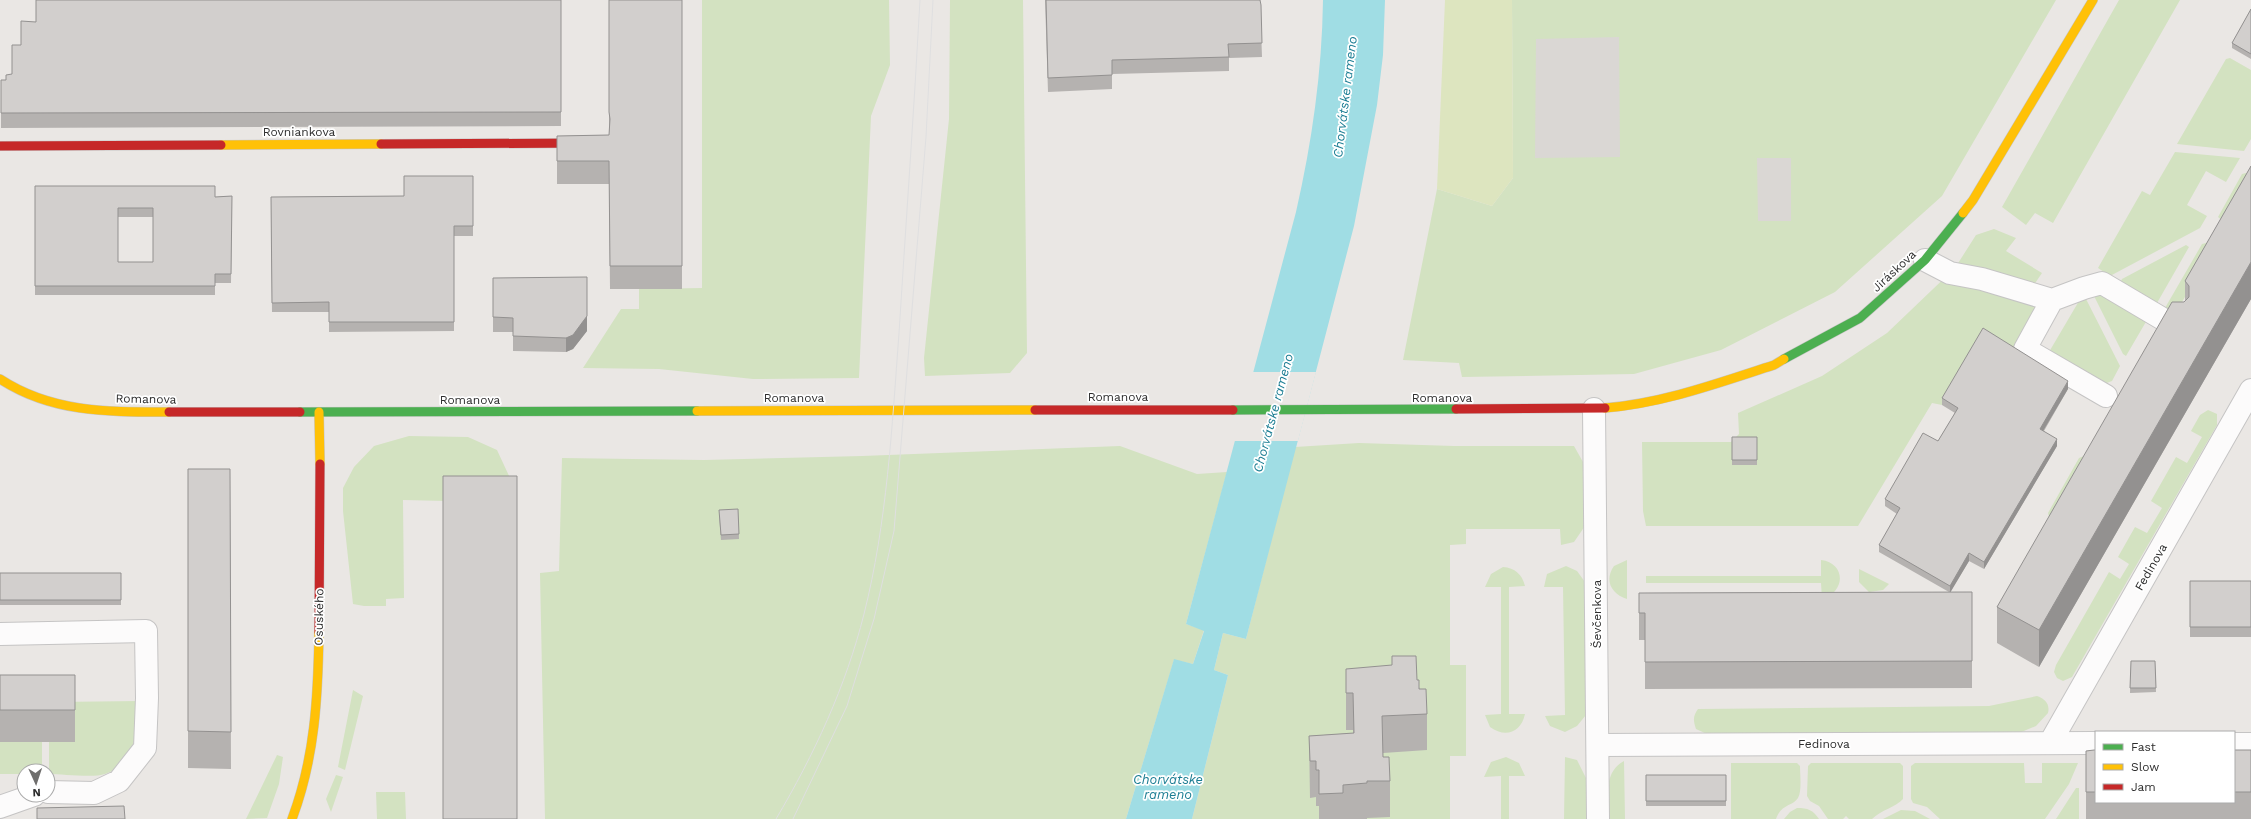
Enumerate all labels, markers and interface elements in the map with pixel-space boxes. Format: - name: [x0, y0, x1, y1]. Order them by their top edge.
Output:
- water label: Chorvátske rameno: [1330, 35, 1360, 159]
- street label: Rovniankova: [263, 125, 336, 139]
- street label: Jiráskova: [1869, 247, 1919, 295]
- water label: Chorvátske rameno: [1250, 352, 1296, 474]
- street label: Romanova: [1088, 390, 1149, 404]
- street label: Romanova: [116, 391, 177, 407]
- street label: Romanova: [764, 391, 825, 405]
- street label: Romanova: [1412, 391, 1473, 405]
- street label: Romanova: [440, 393, 501, 407]
- street label: Fedinova: [2132, 541, 2170, 593]
- street label: Ševčenkova: [1590, 580, 1604, 648]
- street label: Osuského: [312, 588, 326, 646]
- legend: [2095, 731, 2235, 803]
- street label: Fedinova: [1798, 737, 1850, 751]
- text: Fast: [2131, 740, 2156, 754]
- text: Slow: [2131, 760, 2159, 774]
- north arrow: [16, 763, 56, 803]
- water label: Chorvátske rameno: [1133, 772, 1203, 802]
- text: Jam: [2131, 780, 2156, 794]
- text: N: [32, 786, 41, 799]

